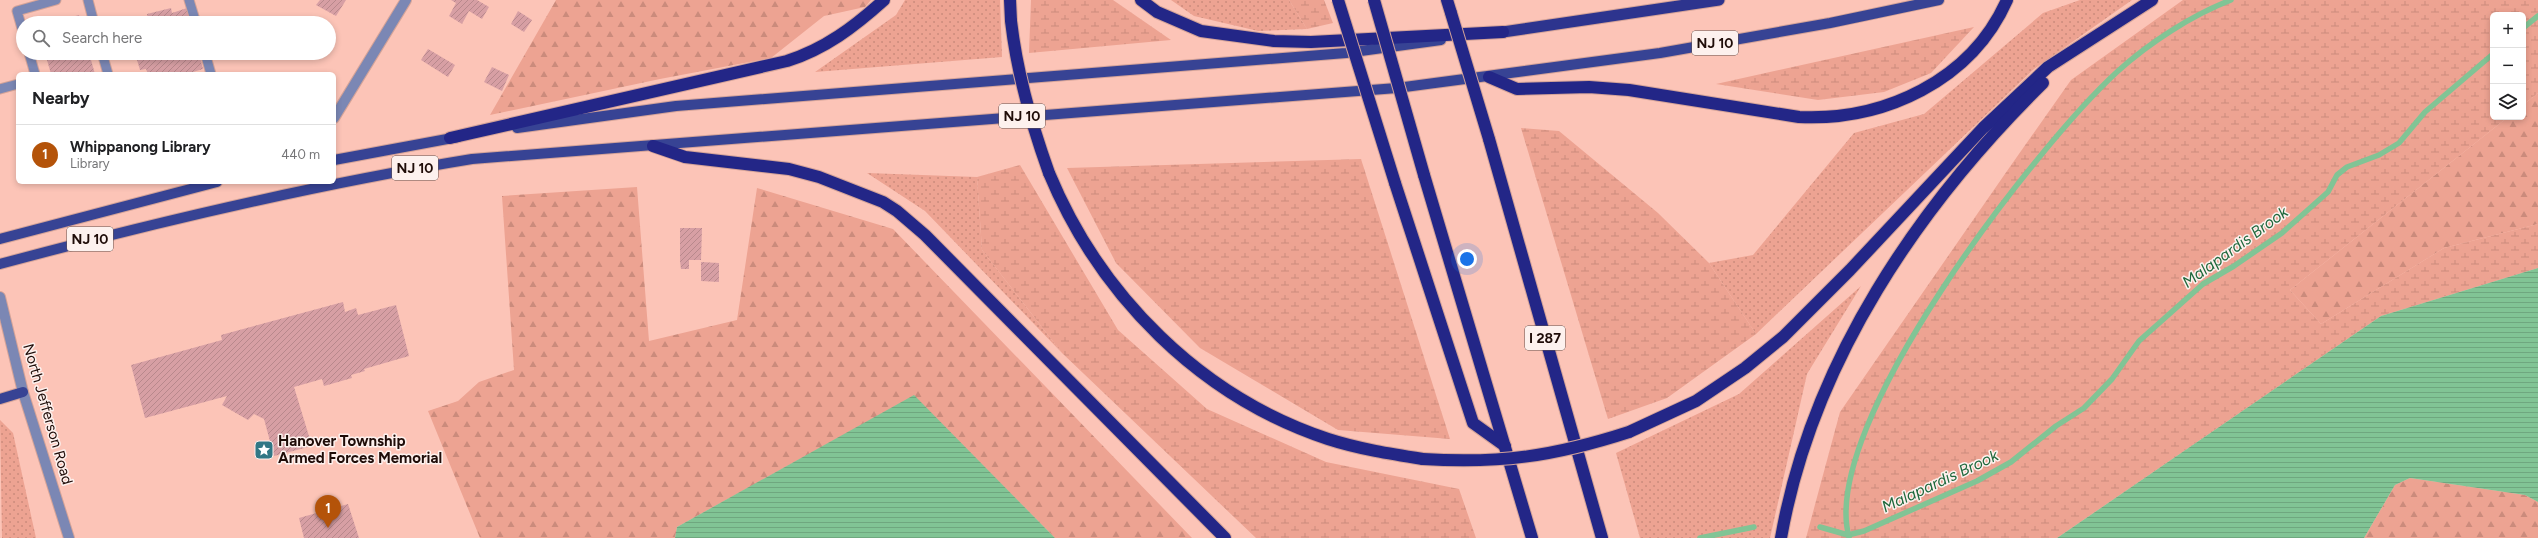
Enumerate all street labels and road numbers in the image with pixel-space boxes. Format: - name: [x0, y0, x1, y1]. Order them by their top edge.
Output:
- road number: NJ 10: [1692, 31, 1738, 55]
- road number: NJ 10: [999, 104, 1045, 128]
- road number: NJ 10: [392, 156, 438, 180]
- road number: NJ 10: [67, 227, 113, 251]
- road number: I 287: [1525, 326, 1565, 350]
- street label: North Jefferson Road: [19, 342, 77, 486]

